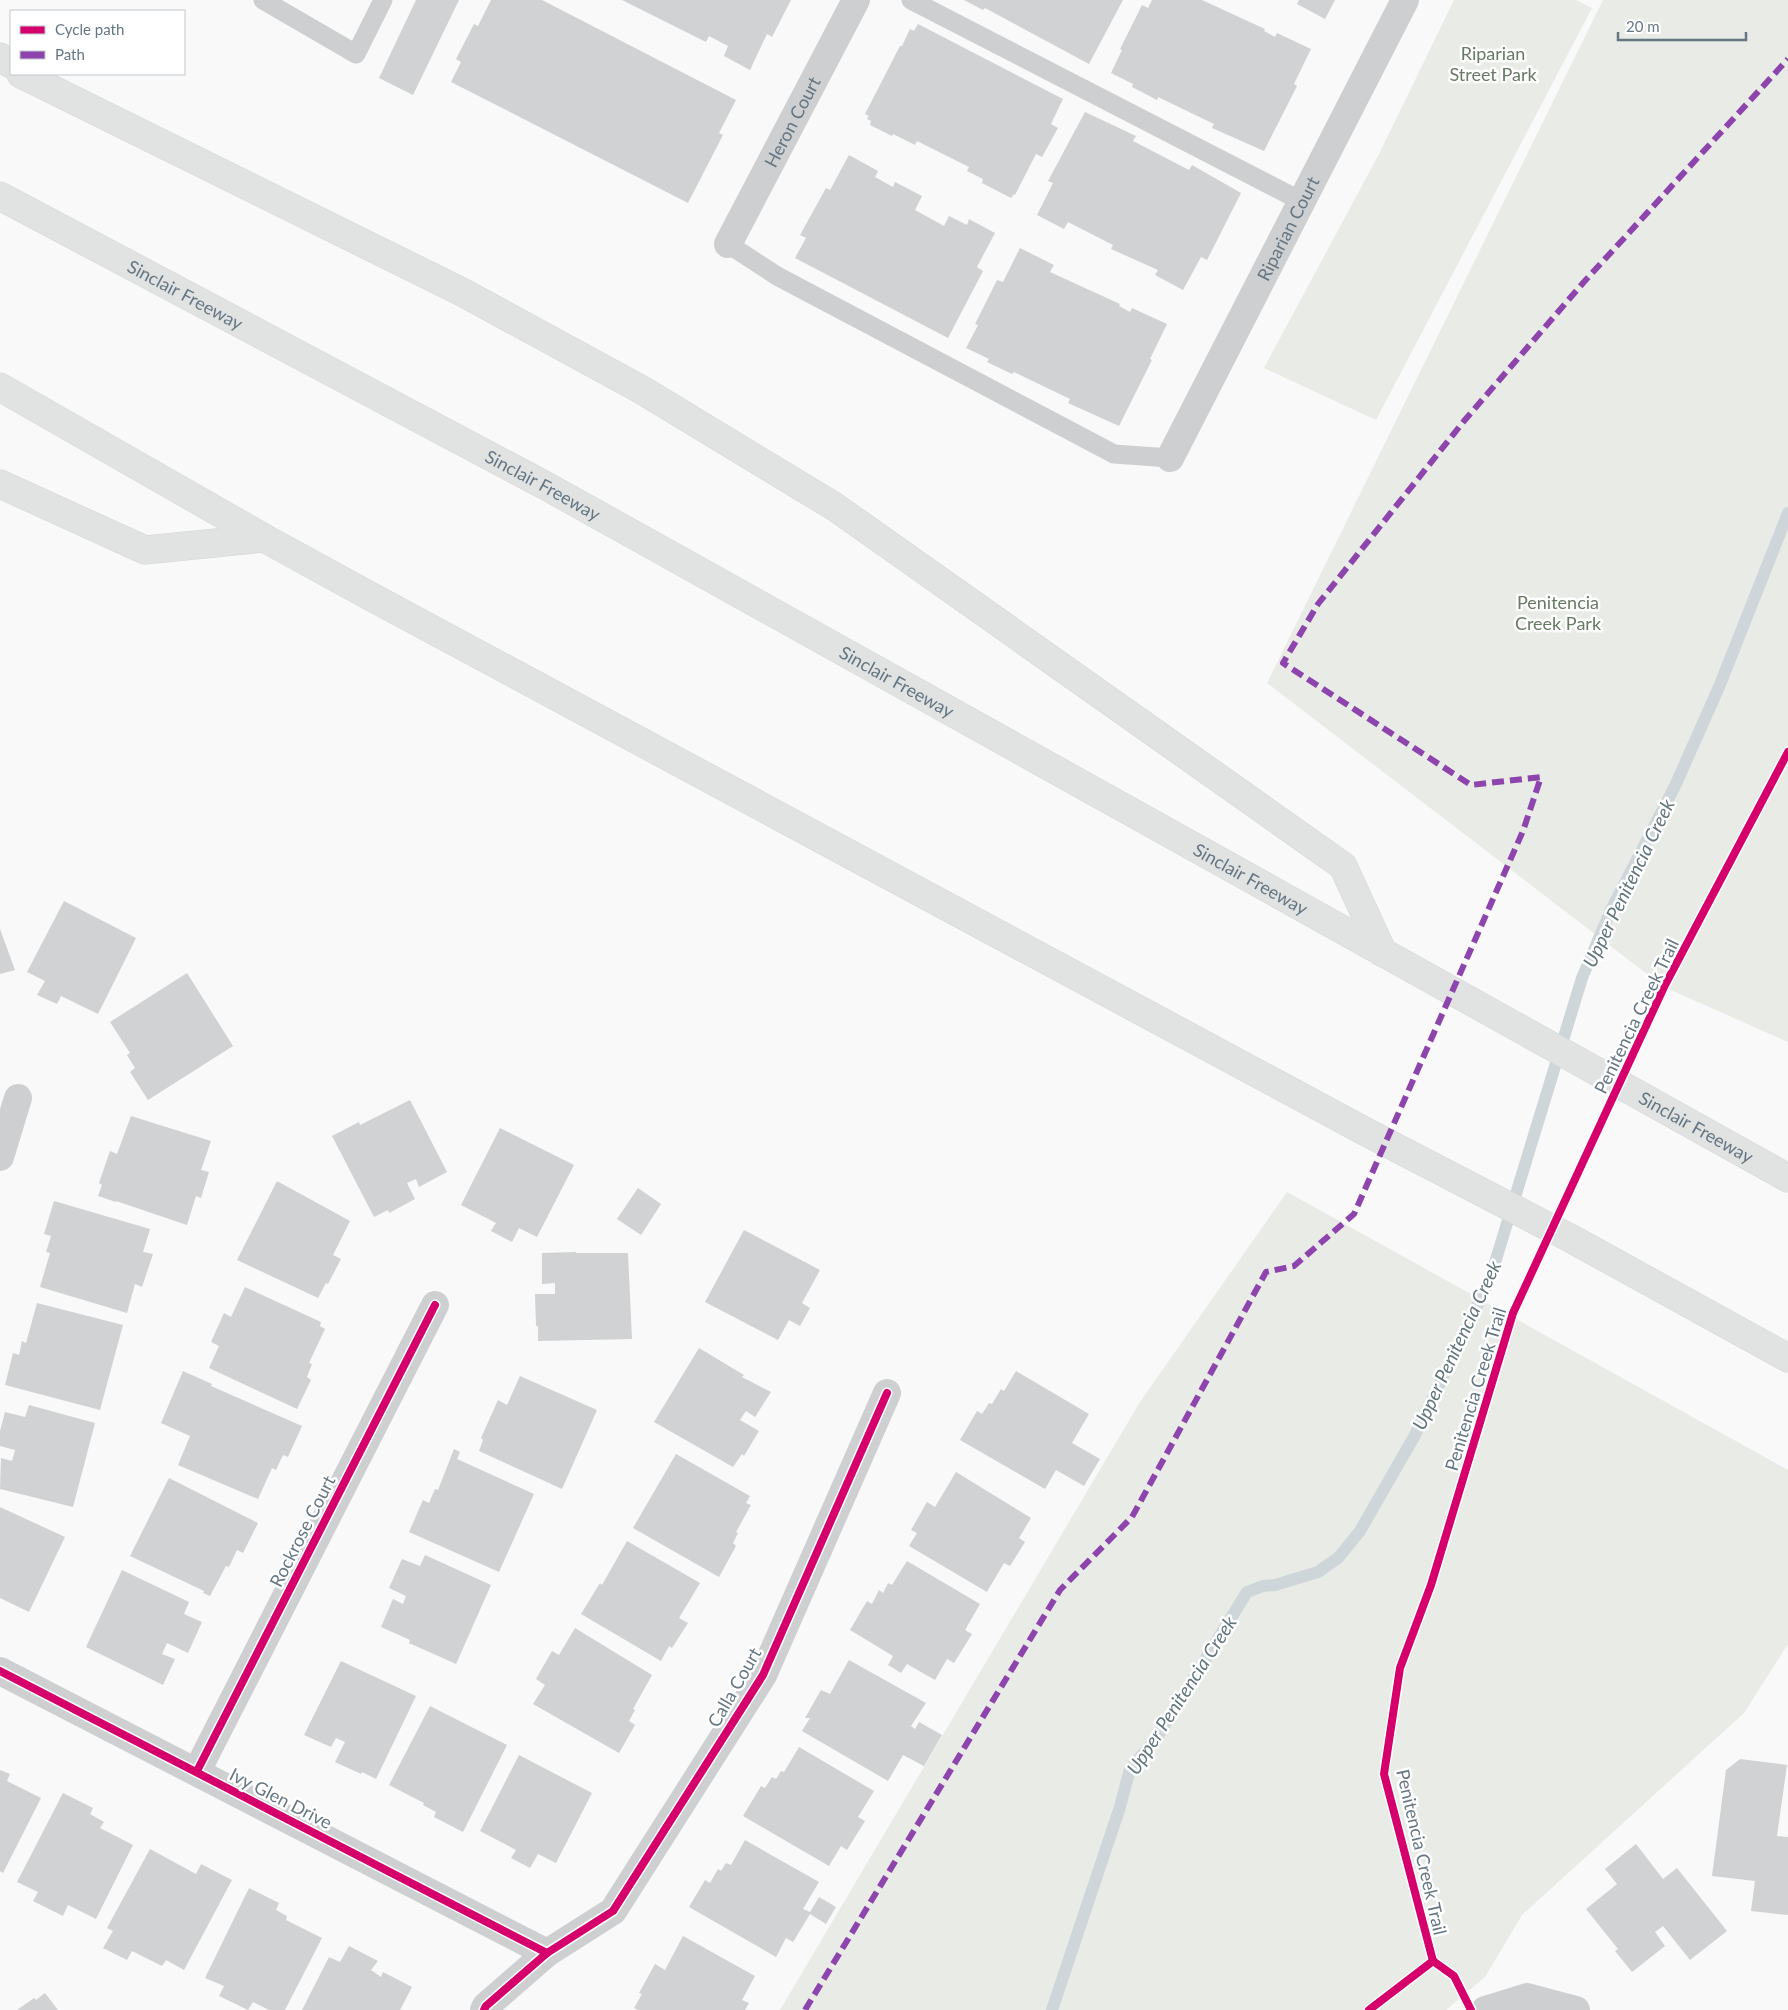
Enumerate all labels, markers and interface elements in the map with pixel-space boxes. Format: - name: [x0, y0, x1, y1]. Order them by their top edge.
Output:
- legend: [10, 10, 185, 75]
- scale bar: [1618, 10, 1746, 42]
- text: 20 m: [1626, 17, 1660, 35]
- text: Cycle path: [55, 20, 124, 38]
- park label: Riparian Street Park: [1449, 42, 1537, 85]
- text: Path: [55, 45, 85, 63]
- street label: Heron Court: [759, 72, 825, 171]
- street label: Riparian Court: [1252, 172, 1324, 284]
- street label: Sinclair Freeway: [124, 255, 248, 334]
- street label: Sinclair Freeway: [482, 445, 605, 525]
- park label: Penitencia Creek Park: [1515, 591, 1602, 634]
- street label: Sinclair Freeway: [836, 641, 959, 722]
- water label: Upper Penitencia Creek: [1577, 794, 1679, 971]
- street label: Sinclair Freeway: [1190, 838, 1312, 920]
- street label: Penitencia Creek Trail: [1589, 935, 1683, 1097]
- street label: Sinclair Freeway: [1635, 1086, 1758, 1168]
- water label: Upper Penitencia Creek: [1407, 1256, 1506, 1433]
- street label: Penitencia Creek Trail: [1440, 1305, 1510, 1473]
- street label: Rockrose Court: [264, 1471, 340, 1590]
- water label: Upper Penitencia Creek: [1121, 1611, 1241, 1778]
- street label: Calla Court: [702, 1643, 766, 1731]
- street label: Ivy Glen Drive: [226, 1763, 336, 1833]
- street label: Penitencia Creek Trail: [1392, 1767, 1452, 1937]

